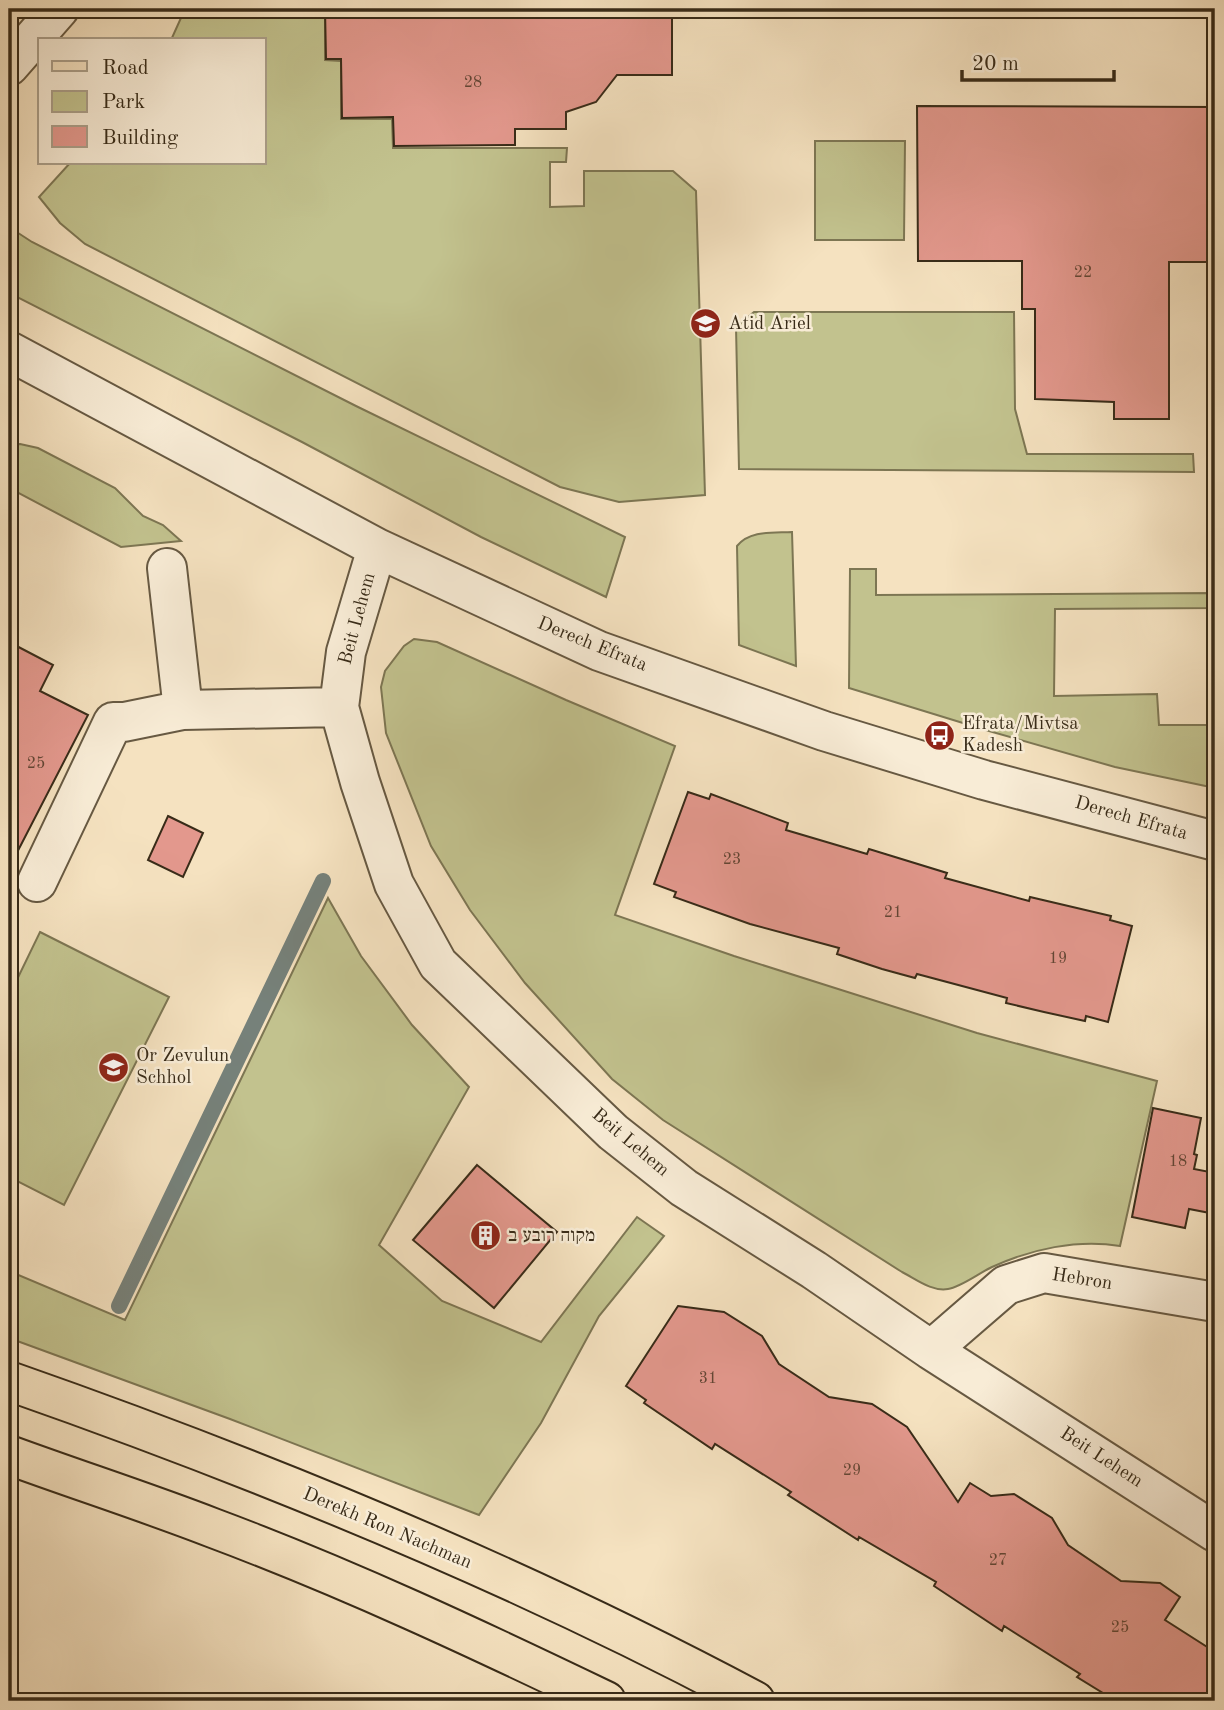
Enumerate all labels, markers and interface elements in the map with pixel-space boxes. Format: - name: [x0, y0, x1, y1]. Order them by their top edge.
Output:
- legend: [38, 38, 266, 164]
- scale bar: [962, 38, 1114, 82]
- text: 20 m: [972, 54, 1019, 75]
- text: Road: [102, 58, 149, 79]
- house number: 28: [464, 75, 482, 91]
- text: Park: [102, 92, 145, 113]
- text: Building: [102, 128, 179, 149]
- house number: 22: [1074, 265, 1092, 281]
- school or university icon: Atid Ariel: [688, 307, 722, 341]
- place label: Atid Ariel: [728, 315, 811, 334]
- street label: Beit Lehem: [337, 571, 379, 667]
- street label: Derech Efrata: [534, 614, 650, 676]
- place label: Efrata/Mivtsa Kadesh: [962, 715, 1079, 756]
- bus stop icon: Efrata/Mivtsa Kadesh: [922, 718, 956, 752]
- house number: 25: [27, 756, 45, 772]
- street label: Derech Efrata: [1072, 794, 1190, 844]
- house number: 23: [723, 852, 741, 868]
- house number: 21: [884, 905, 902, 921]
- house number: 19: [1049, 951, 1067, 967]
- place label: Or Zevulun Schhol: [136, 1047, 229, 1088]
- school or university icon: Or Zevulun Schhol: [96, 1050, 130, 1084]
- street label: Beit Lehem: [588, 1105, 672, 1181]
- house number: 18: [1169, 1154, 1187, 1170]
- building icon: מקוה רובע ב: [468, 1219, 502, 1253]
- place label: מקוה רובע ב: [508, 1227, 595, 1246]
- street label: Hebron: [1050, 1266, 1114, 1294]
- house number: 31: [699, 1371, 717, 1387]
- street label: Beit Lehem: [1056, 1424, 1146, 1492]
- house number: 29: [843, 1463, 861, 1479]
- street label: Derekh Ron Nachman: [300, 1485, 474, 1573]
- house number: 27: [989, 1553, 1007, 1569]
- house number: 25: [1111, 1620, 1129, 1636]

